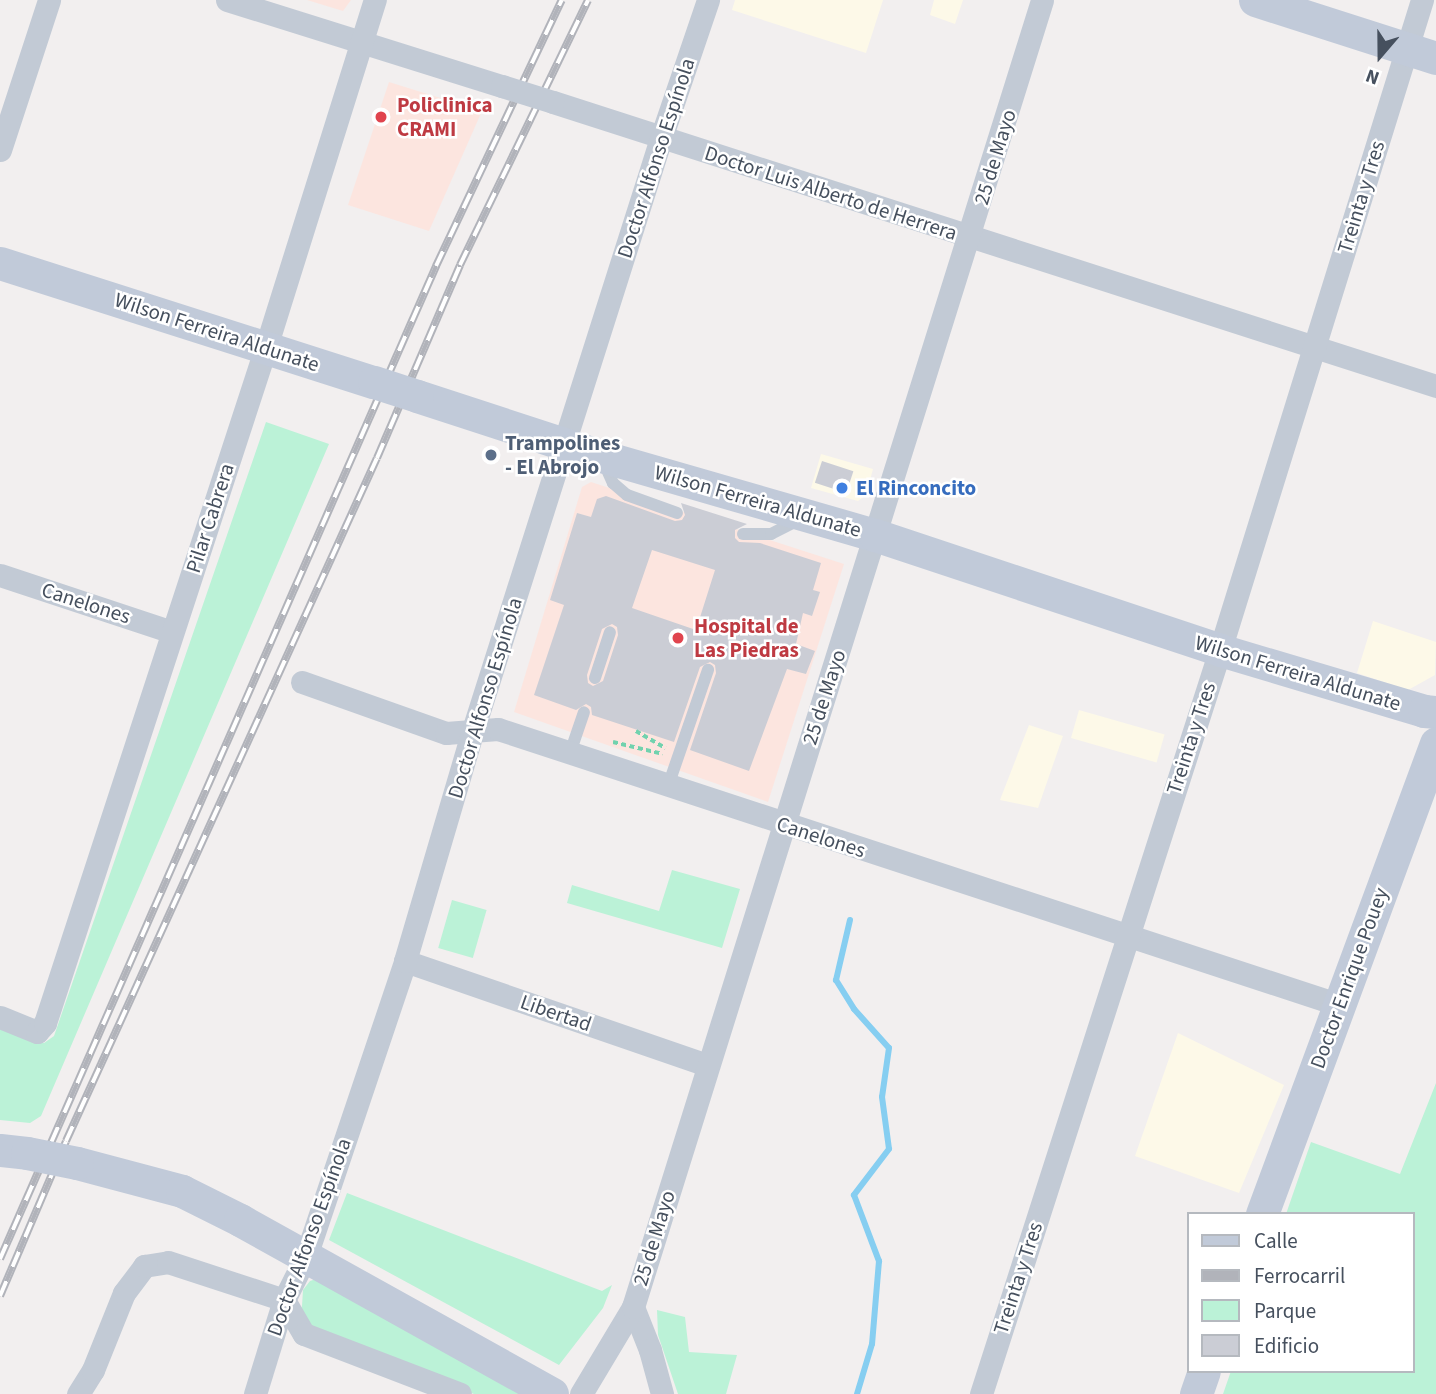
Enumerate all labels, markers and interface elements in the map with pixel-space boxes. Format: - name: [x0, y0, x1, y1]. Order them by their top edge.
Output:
- north arrow: [1345, 21, 1415, 91]
- street label: Doctor Alfonso Espínola: [612, 55, 700, 261]
- text: N: [1362, 61, 1383, 91]
- place label: Policlinica CRAMI: [397, 92, 493, 142]
- street label: 25 de Mayo: [969, 106, 1021, 208]
- marker: Policlinica CRAMI: [371, 107, 391, 127]
- street label: Treinta y Tres: [1332, 138, 1390, 256]
- street label: Doctor Luis Alberto de Herrera: [702, 140, 960, 246]
- street label: Wilson Ferreira Aldunate: [111, 287, 323, 377]
- place label: Trampolines - El Abrojo: [505, 430, 620, 480]
- marker: Trampolines - El Abrojo: [483, 447, 499, 463]
- street label: Wilson Ferreira Aldunate: [652, 459, 864, 543]
- street label: Pilar Cabrera: [180, 460, 240, 576]
- place label: El Rinconcito: [856, 475, 976, 501]
- marker: El Rinconcito: [834, 480, 850, 496]
- street label: Canelones: [38, 577, 134, 629]
- street label: Doctor Alfonso Espínola: [442, 594, 528, 802]
- place label: Hospital de Las Piedras: [694, 613, 799, 663]
- marker: Hospital de Las Piedras: [668, 628, 688, 648]
- street label: Wilson Ferreira Aldunate: [1192, 630, 1404, 716]
- street label: 25 de Mayo: [797, 646, 851, 748]
- street label: Treinta y Tres: [1161, 679, 1221, 797]
- street label: Canelones: [773, 811, 869, 863]
- street label: Doctor Enrique Pouey: [1305, 884, 1393, 1072]
- street label: Libertad: [517, 989, 595, 1037]
- street label: Doctor Alfonso Espínola: [261, 1135, 357, 1339]
- street label: 25 de Mayo: [628, 1187, 680, 1289]
- legend: [1188, 1212, 1415, 1373]
- street label: Treinta y Tres: [988, 1219, 1048, 1337]
- text: Calle: [1254, 1226, 1298, 1256]
- text: Ferrocarril: [1254, 1261, 1345, 1291]
- text: Parque: [1254, 1296, 1316, 1326]
- text: Edificio: [1254, 1331, 1319, 1361]

